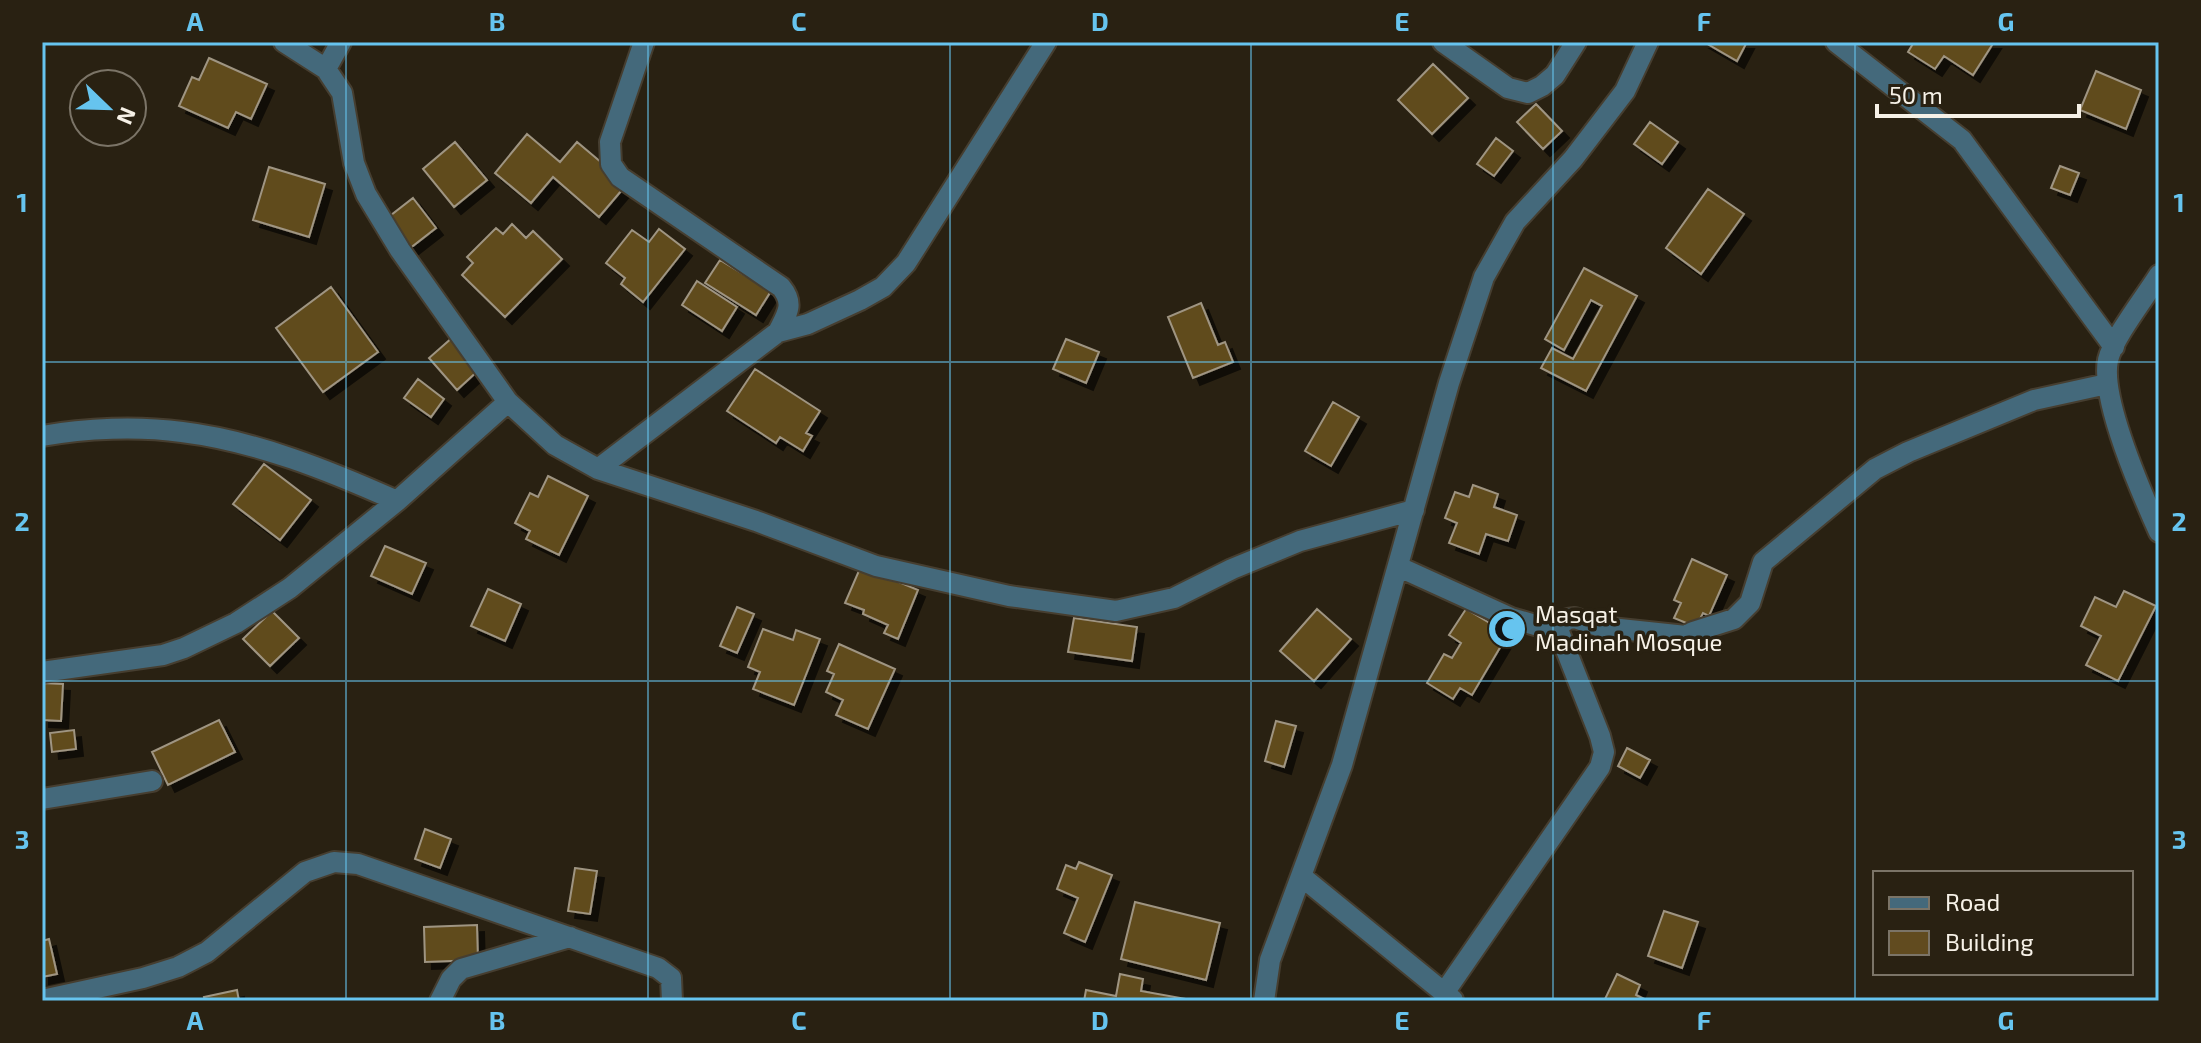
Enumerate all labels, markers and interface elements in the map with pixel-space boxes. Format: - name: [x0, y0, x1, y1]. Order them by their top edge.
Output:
- text: A: [187, 5, 204, 36]
- text: B: [489, 5, 505, 36]
- text: C: [791, 5, 807, 36]
- text: D: [1091, 5, 1109, 36]
- text: E: [1394, 5, 1410, 36]
- text: F: [1697, 5, 1711, 36]
- text: G: [1998, 5, 2014, 36]
- north arrow: [68, 68, 148, 148]
- scale bar: [1877, 68, 2079, 118]
- text: 50 m: [1889, 80, 1943, 109]
- text: N: [112, 104, 142, 129]
- text: 1: [16, 186, 28, 217]
- text: 1: [2173, 186, 2185, 217]
- text: 2: [14, 505, 30, 536]
- text: 2: [2171, 505, 2187, 536]
- place label: Masqat Madinah Mosque: [1535, 599, 1722, 656]
- mosque icon: Masqat Madinah Mosque: [1486, 608, 1528, 650]
- text: 3: [15, 823, 29, 854]
- text: 3: [2172, 823, 2186, 854]
- legend: [1873, 871, 2133, 975]
- text: Road: [1945, 887, 2000, 916]
- text: Building: [1945, 927, 2034, 956]
- text: A: [187, 1004, 204, 1035]
- text: B: [489, 1004, 505, 1035]
- text: C: [791, 1004, 807, 1035]
- text: D: [1091, 1004, 1109, 1035]
- text: E: [1394, 1004, 1410, 1035]
- text: F: [1697, 1004, 1711, 1035]
- text: G: [1998, 1004, 2014, 1035]

